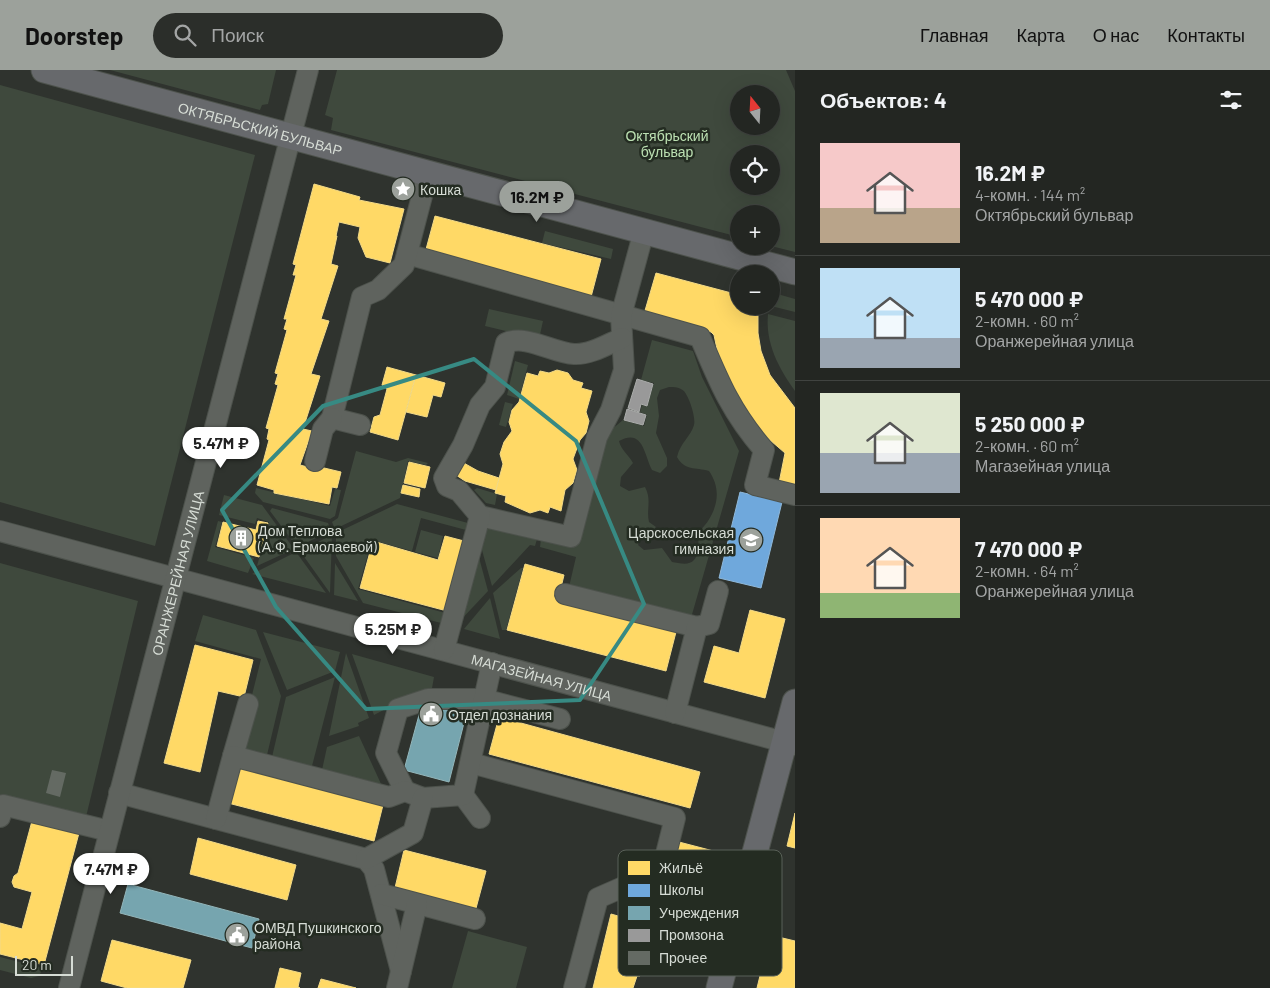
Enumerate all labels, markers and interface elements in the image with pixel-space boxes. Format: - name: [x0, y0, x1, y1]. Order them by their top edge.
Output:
- search box: [153, 13, 503, 58]
- text: Doorstep: [25, 21, 123, 50]
- icon: search: [171, 21, 199, 49]
- text: Поиск: [211, 23, 264, 46]
- text: Главная: [920, 24, 989, 46]
- text: Карта: [1017, 24, 1065, 46]
- text: О нас: [1093, 24, 1139, 46]
- text: Контакты: [1167, 24, 1245, 46]
- north arrow: [730, 85, 780, 135]
- map controls: [730, 85, 780, 315]
- icon: filters: [1217, 86, 1245, 114]
- text: Объектов: 4: [820, 87, 947, 112]
- street label: ОКТЯБРЬСКИЙ БУЛЬВАР: [176, 98, 344, 158]
- park label: Октябрьский бульвар: [625, 127, 709, 160]
- button: locate: [730, 145, 780, 195]
- text: 16.2M ₽: [975, 160, 1045, 185]
- icon: home: [860, 163, 920, 223]
- place icon: Кошка: [390, 176, 416, 202]
- pin: 16.2M ₽: [491, 180, 583, 223]
- place label: Кошка: [420, 181, 462, 198]
- text: 4-комн. · 144 m²: [975, 185, 1085, 204]
- text: 16.2M ₽: [510, 187, 564, 206]
- button: +: [730, 205, 780, 255]
- text: Октябрьский бульвар: [975, 205, 1133, 224]
- button: −: [730, 265, 780, 315]
- text: 5 470 000 ₽: [975, 286, 1083, 311]
- icon: home: [860, 288, 920, 348]
- text: 2-комн. · 60 m²: [975, 311, 1079, 330]
- text: Оранжерейная улица: [975, 331, 1134, 350]
- text: 5 250 000 ₽: [975, 411, 1085, 436]
- icon: home: [860, 413, 920, 473]
- pin: 5.47M ₽: [175, 426, 267, 469]
- text: 5.47M ₽: [193, 433, 249, 452]
- text: 2-комн. · 60 m²: [975, 436, 1079, 455]
- text: Магазейная улица: [975, 456, 1110, 475]
- street label: ОРАНЖЕРЕЙНАЯ УЛИЦА: [147, 488, 207, 657]
- place label: Дом Теплова (А.Ф. Ермолаевой): [257, 522, 377, 555]
- place label: Царскосельская гимназия: [628, 524, 734, 557]
- building icon: Дом Теплова (А.Ф. Ермолаевой): [228, 525, 254, 551]
- school or university icon: Царскосельская гимназия: [738, 527, 764, 553]
- text: 7 470 000 ₽: [975, 536, 1082, 561]
- icon: home: [860, 538, 920, 598]
- text: 2-комн. · 64 m²: [975, 561, 1079, 580]
- text: Оранжерейная улица: [975, 581, 1134, 600]
- pin: 5.25M ₽: [347, 612, 439, 655]
- text: 5.25M ₽: [365, 619, 421, 638]
- street label: МАГАЗЕЙНАЯ УЛИЦА: [470, 650, 614, 704]
- public building icon: Отдел дознания: [418, 701, 444, 727]
- place label: Отдел дознания: [448, 706, 552, 723]
- legend: [618, 850, 782, 976]
- pin: 7.47M ₽: [65, 852, 157, 895]
- text: 7.47M ₽: [84, 859, 138, 878]
- text: Жильё: [659, 859, 703, 876]
- text: Школы: [659, 881, 704, 898]
- text: Учреждения: [659, 904, 739, 921]
- place label: ОМВД Пушкинского района: [254, 919, 382, 952]
- public building icon: ОМВД Пушкинского района: [224, 922, 250, 948]
- text: Промзона: [659, 926, 724, 943]
- text: Прочее: [659, 949, 707, 966]
- scale bar: [15, 953, 72, 976]
- text: 20 m: [22, 956, 52, 973]

